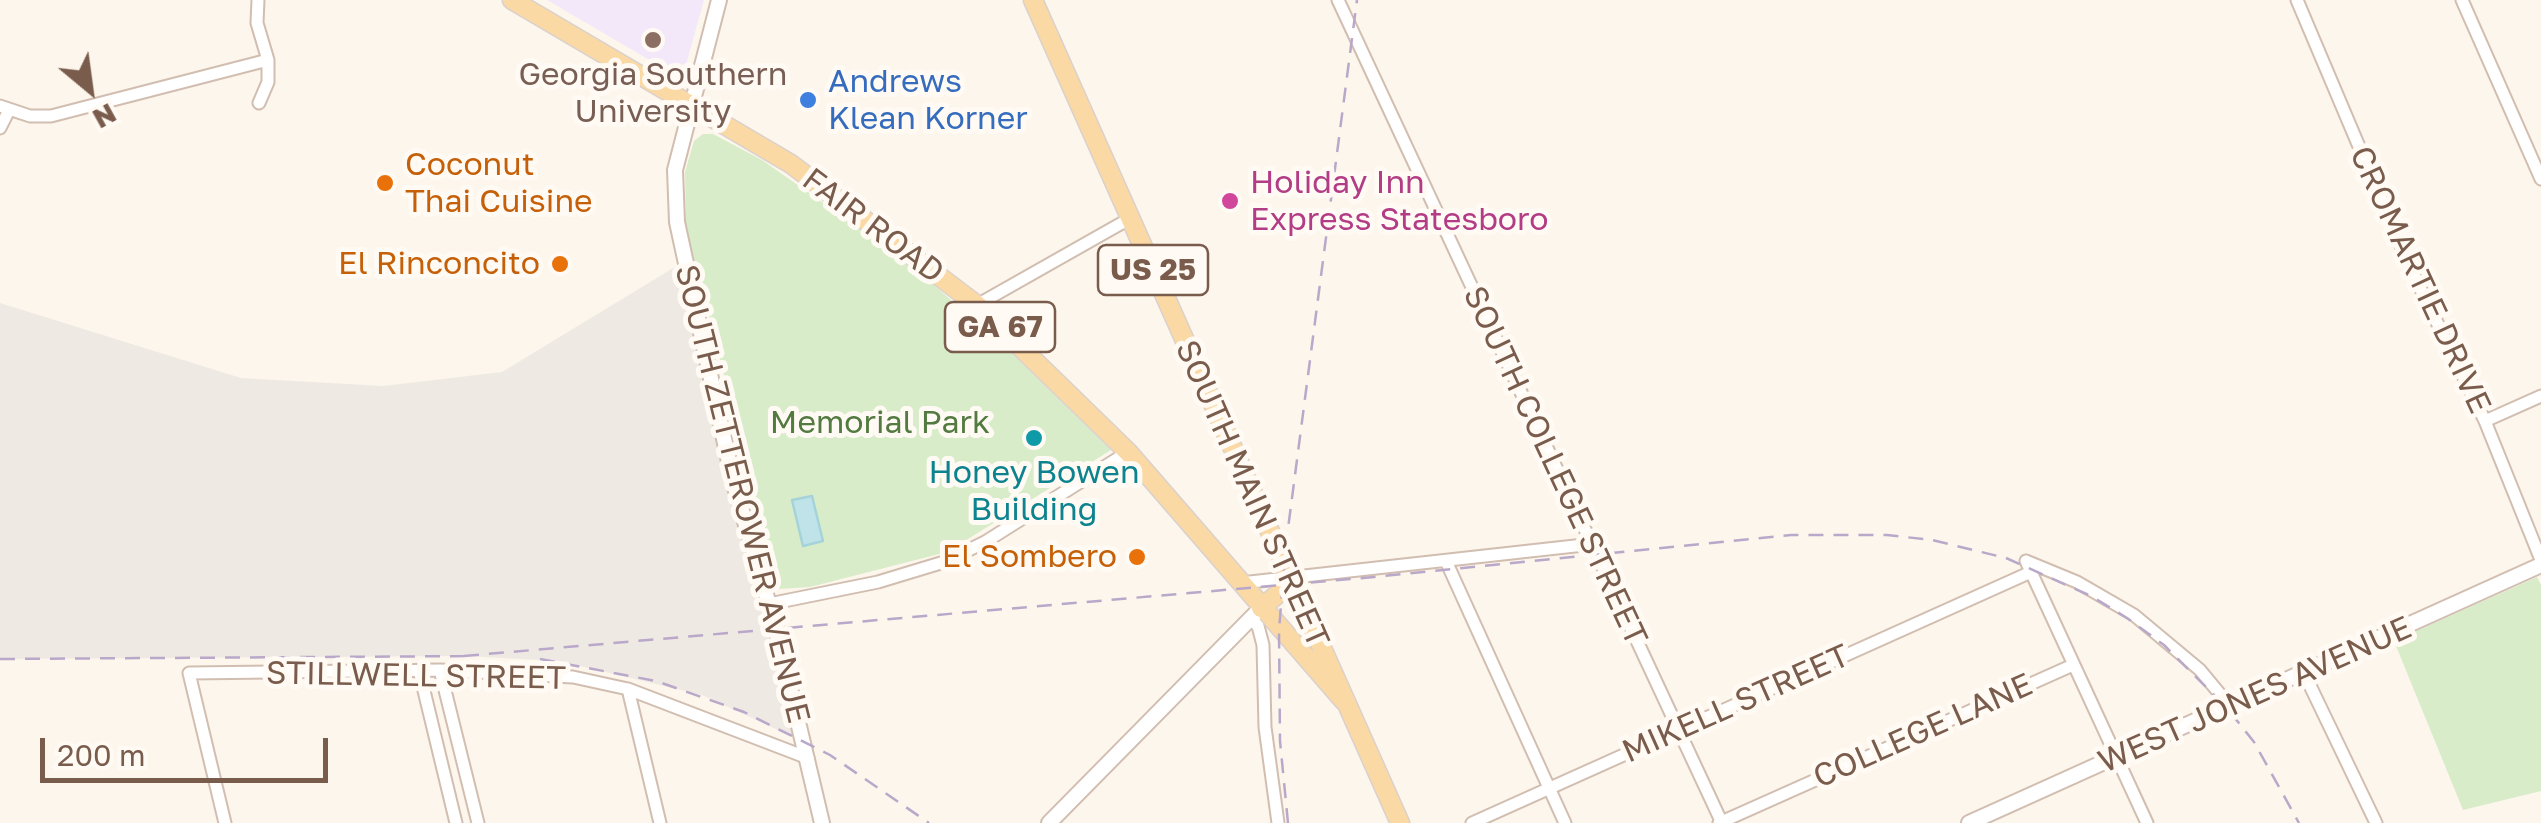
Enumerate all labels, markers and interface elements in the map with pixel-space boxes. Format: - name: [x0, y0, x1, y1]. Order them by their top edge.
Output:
- marker: Georgia Southern University: [642, 29, 664, 51]
- north arrow: [40, 40, 140, 140]
- place label: Georgia Southern University: [518, 56, 788, 131]
- place label: Andrews Klean Korner: [828, 63, 1028, 138]
- marker: Andrews Klean Korner: [797, 89, 819, 111]
- text: N: [87, 97, 122, 136]
- street label: CROMARTIE DRIVE: [2341, 140, 2499, 420]
- place label: Coconut Thai Cuisine: [405, 146, 593, 221]
- street label: FAIR ROAD: [795, 160, 951, 292]
- place label: Holiday Inn Express Statesboro: [1250, 164, 1548, 239]
- marker: Coconut Thai Cuisine: [374, 172, 396, 194]
- marker: Holiday Inn Express Statesboro: [1219, 190, 1241, 212]
- place label: El Rinconcito: [338, 245, 540, 283]
- road number: US 25: [1098, 245, 1208, 295]
- marker: El Rinconcito: [549, 253, 571, 275]
- street label: SOUTH ZETTEROWER AVENUE: [666, 261, 818, 727]
- street label: SOUTH COLLEGE STREET: [1455, 280, 1655, 652]
- road number: GA 67: [945, 302, 1055, 352]
- street label: SOUTH MAIN STREET: [1167, 335, 1337, 653]
- park label: Memorial Park: [770, 404, 990, 442]
- marker: Honey Bowen Building: [1023, 427, 1045, 449]
- place label: Honey Bowen Building: [928, 454, 1140, 529]
- place label: El Sombero: [942, 538, 1117, 576]
- marker: El Sombero: [1126, 546, 1148, 568]
- street label: WEST JONES AVENUE: [2092, 609, 2418, 781]
- street label: MIKELL STREET: [1616, 637, 1856, 771]
- street label: STILLWELL STREET: [266, 654, 566, 698]
- street label: COLLEGE LANE: [1807, 665, 2039, 797]
- scale bar: [45, 718, 332, 780]
- text: 200 m: [57, 737, 146, 773]

